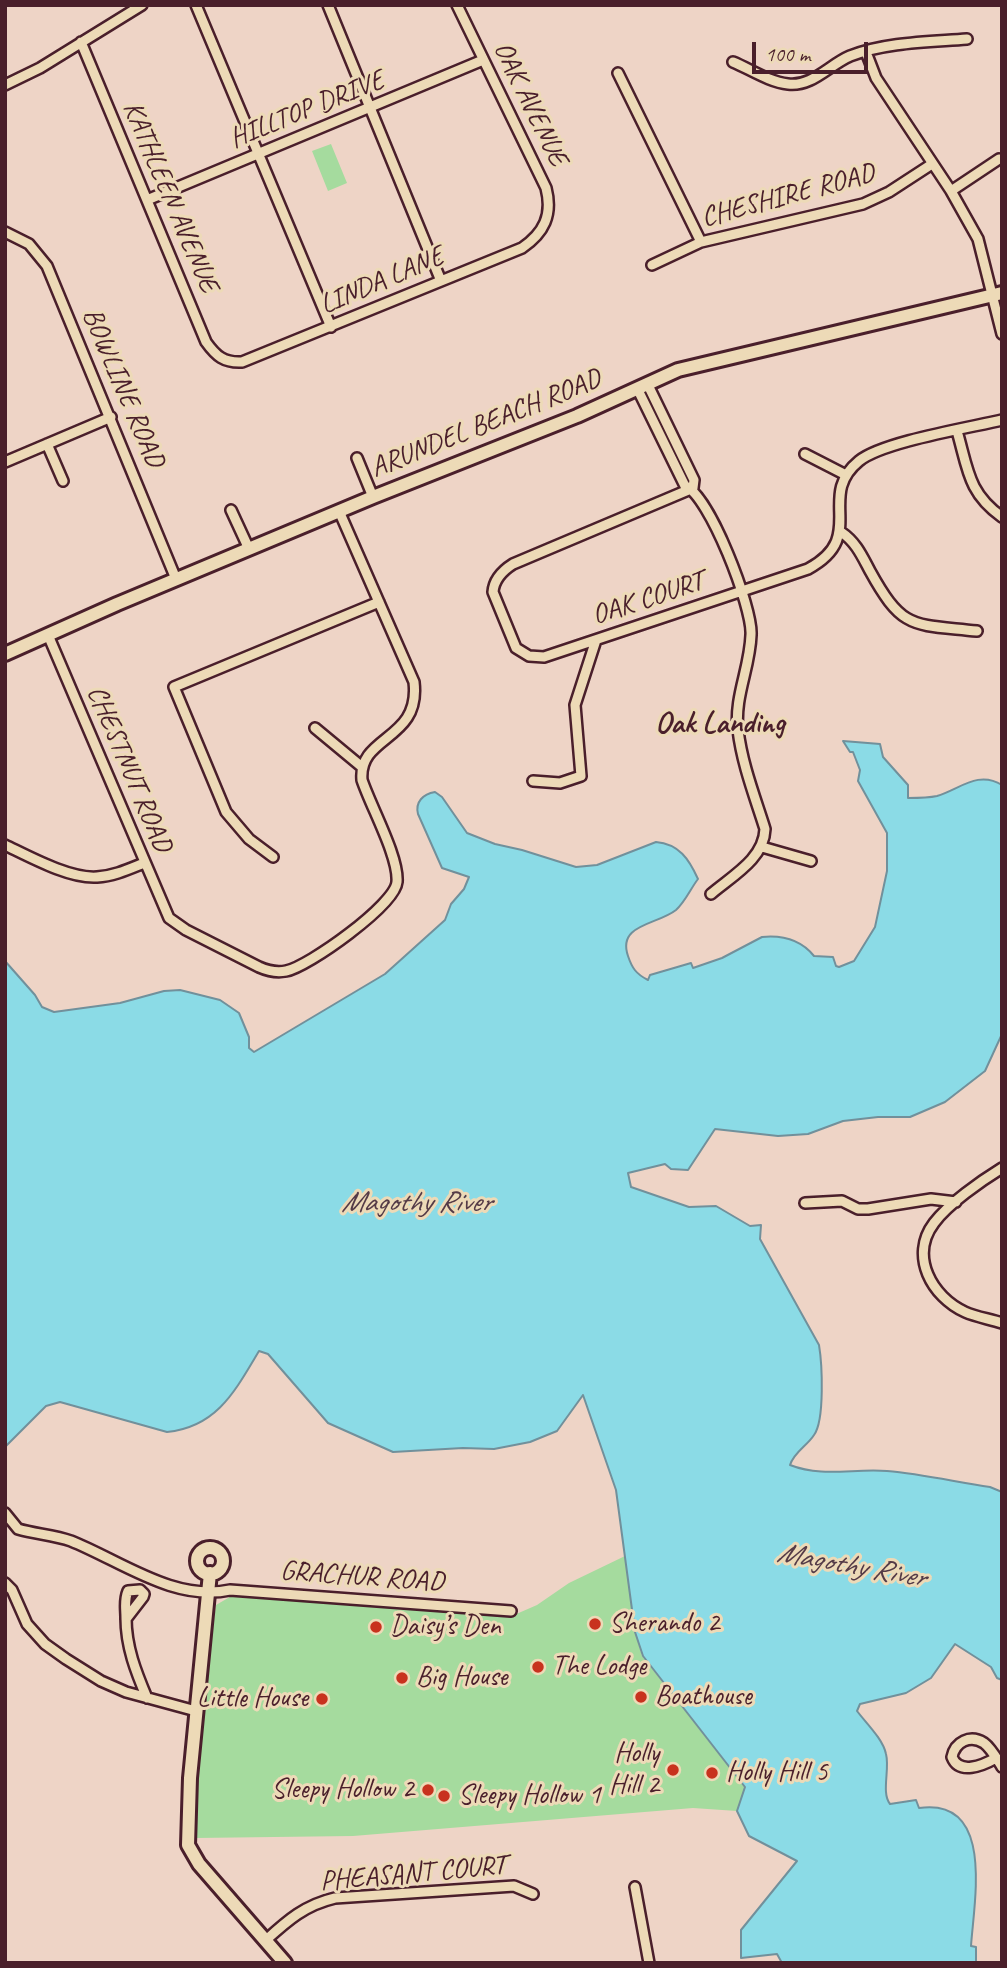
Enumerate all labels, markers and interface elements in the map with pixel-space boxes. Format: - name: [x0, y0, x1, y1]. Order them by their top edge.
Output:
- scale bar: [755, 28, 870, 72]
- street label: OAK AVENUE: [486, 36, 574, 172]
- text: 100 m: [765, 41, 810, 67]
- street label: HILLTOP DRIVE: [225, 64, 389, 156]
- street label: KATHLEEN AVENUE: [115, 97, 225, 297]
- street label: CHESHIRE ROAD: [698, 157, 878, 235]
- street label: LINDA LANE: [315, 240, 449, 322]
- street label: BOWLINE ROAD: [74, 303, 172, 473]
- street label: ARUNDEL BEACH ROAD: [366, 362, 606, 486]
- street label: OAK COURT: [588, 565, 708, 633]
- street label: CHESTNUT ROAD: [79, 681, 179, 857]
- district label: Oak Landing: [655, 706, 785, 742]
- water label: Magothy River: [341, 1185, 491, 1221]
- water label: Magothy River: [774, 1535, 928, 1597]
- street label: GRACHUR ROAD: [279, 1555, 445, 1599]
- place label: Sherando 2: [609, 1607, 719, 1641]
- place label: Daisy’s Den: [390, 1610, 501, 1644]
- marker: Sherando 2: [587, 1616, 603, 1632]
- marker: Daisy’s Den: [368, 1619, 384, 1635]
- place label: The Lodge: [552, 1650, 646, 1684]
- marker: The Lodge: [530, 1659, 546, 1675]
- place label: Big House: [416, 1661, 507, 1695]
- marker: Big House: [394, 1670, 410, 1686]
- place label: Boathouse: [655, 1680, 752, 1714]
- place label: Little House: [197, 1682, 308, 1716]
- marker: Boathouse: [633, 1689, 649, 1705]
- marker: Little House: [314, 1691, 330, 1707]
- place label: Holly Hill 2: [609, 1737, 659, 1803]
- place label: Holly Hill 5: [726, 1756, 828, 1790]
- marker: Holly Hill 2: [665, 1762, 681, 1778]
- marker: Holly Hill 5: [704, 1765, 720, 1781]
- place label: Sleepy Hollow 2: [271, 1773, 414, 1807]
- place label: Sleepy Hollow 1: [458, 1779, 601, 1813]
- marker: Sleepy Hollow 2: [420, 1782, 436, 1798]
- marker: Sleepy Hollow 1: [436, 1788, 452, 1804]
- street label: PHEASANT COURT: [319, 1849, 507, 1899]

